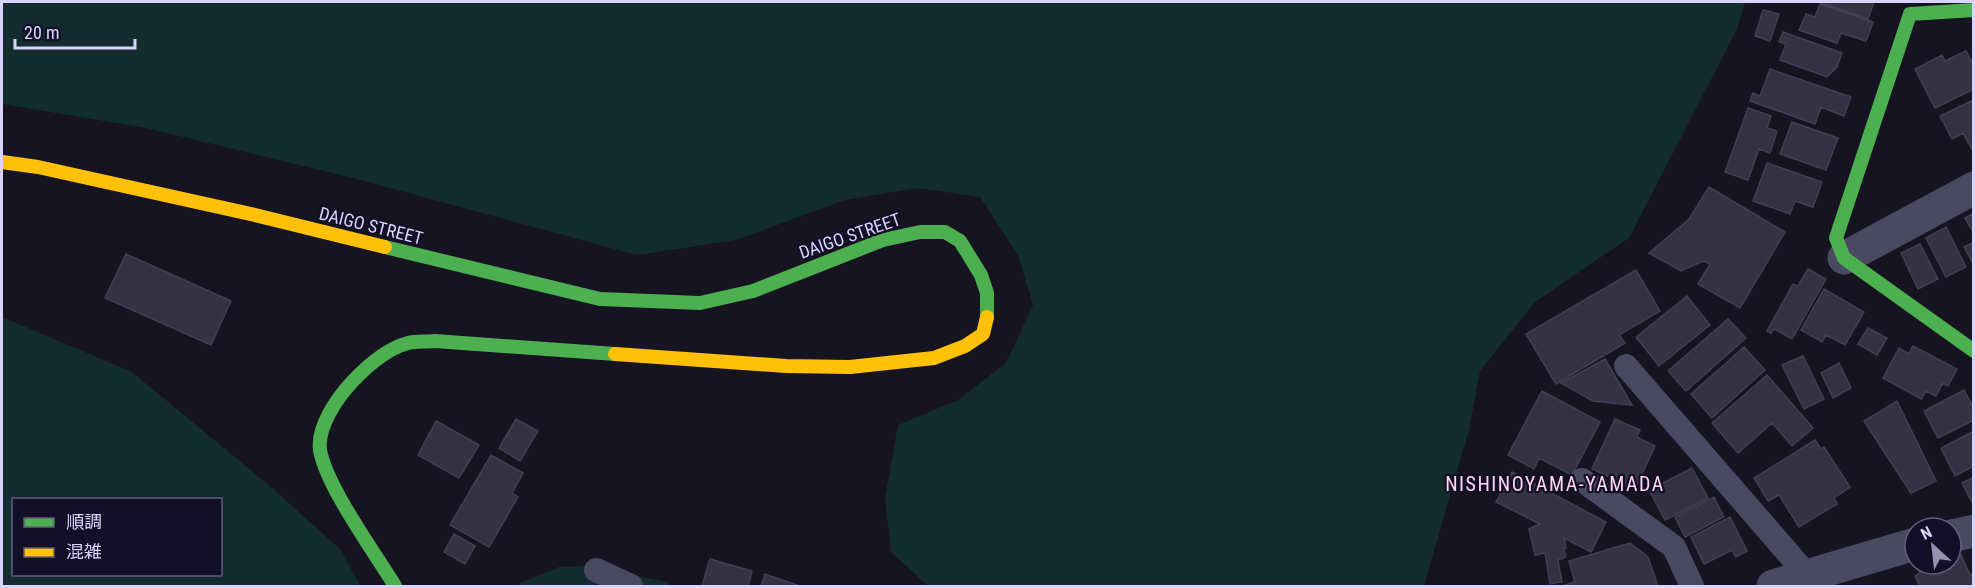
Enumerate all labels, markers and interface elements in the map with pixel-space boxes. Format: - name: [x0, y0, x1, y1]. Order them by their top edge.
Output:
- scale bar: [15, 12, 135, 50]
- text: 20 m: [24, 22, 59, 43]
- street label: DAIGO STREET: [317, 202, 425, 249]
- street label: DAIGO STREET: [796, 208, 903, 263]
- district label: NISHINOYAMA-YAMADA: [1445, 472, 1665, 496]
- legend: [12, 498, 222, 576]
- text: 順調: [66, 511, 102, 532]
- north arrow: [1903, 516, 1963, 576]
- text: N: [1918, 522, 1935, 544]
- text: 混雑: [66, 541, 102, 562]

